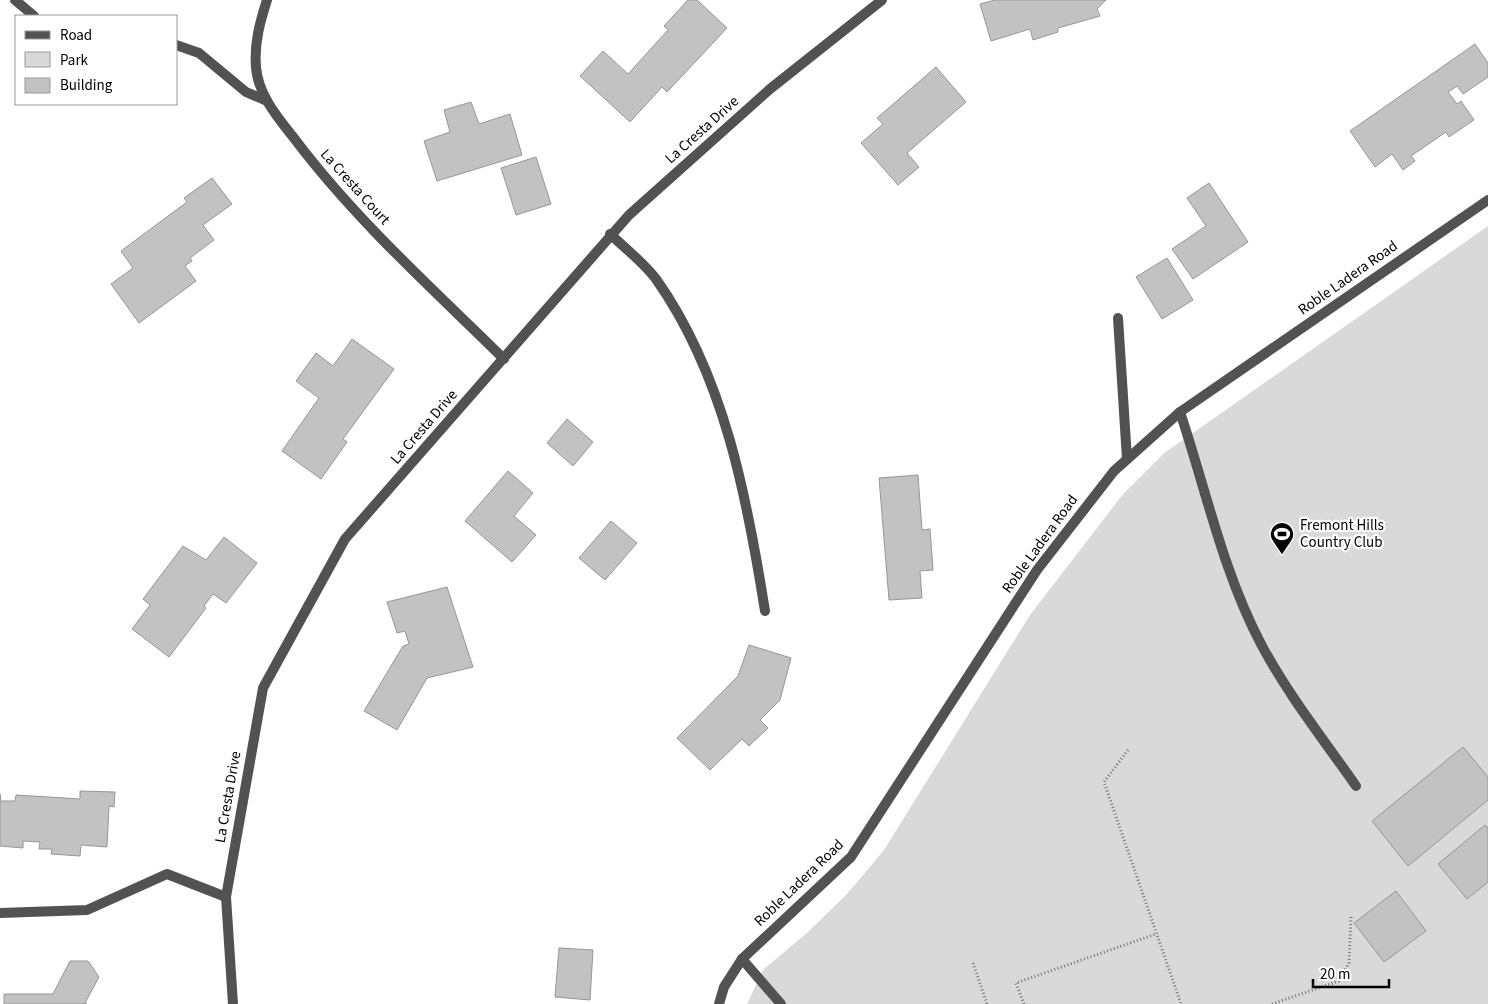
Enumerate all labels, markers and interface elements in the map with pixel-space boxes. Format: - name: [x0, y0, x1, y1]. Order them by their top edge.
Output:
- legend: [15, 15, 178, 105]
- text: Road: [60, 25, 92, 46]
- text: Park: [60, 50, 89, 71]
- text: Building: [60, 75, 113, 96]
- street label: La Cresta Drive: [661, 91, 743, 169]
- street label: La Cresta Court: [315, 145, 395, 229]
- street label: Roble Ladera Road: [1294, 236, 1402, 320]
- street label: La Cresta Drive: [386, 385, 462, 469]
- street label: Roble Ladera Road: [997, 490, 1083, 598]
- place label: Fremont Hills Country Club: [1300, 515, 1384, 553]
- sports icon: Fremont Hills Country Club: [1269, 521, 1295, 555]
- street label: La Cresta Drive: [210, 750, 246, 844]
- street label: Roble Ladera Road: [750, 835, 848, 931]
- scale bar: [1313, 956, 1389, 988]
- text: 20 m: [1320, 964, 1350, 985]

